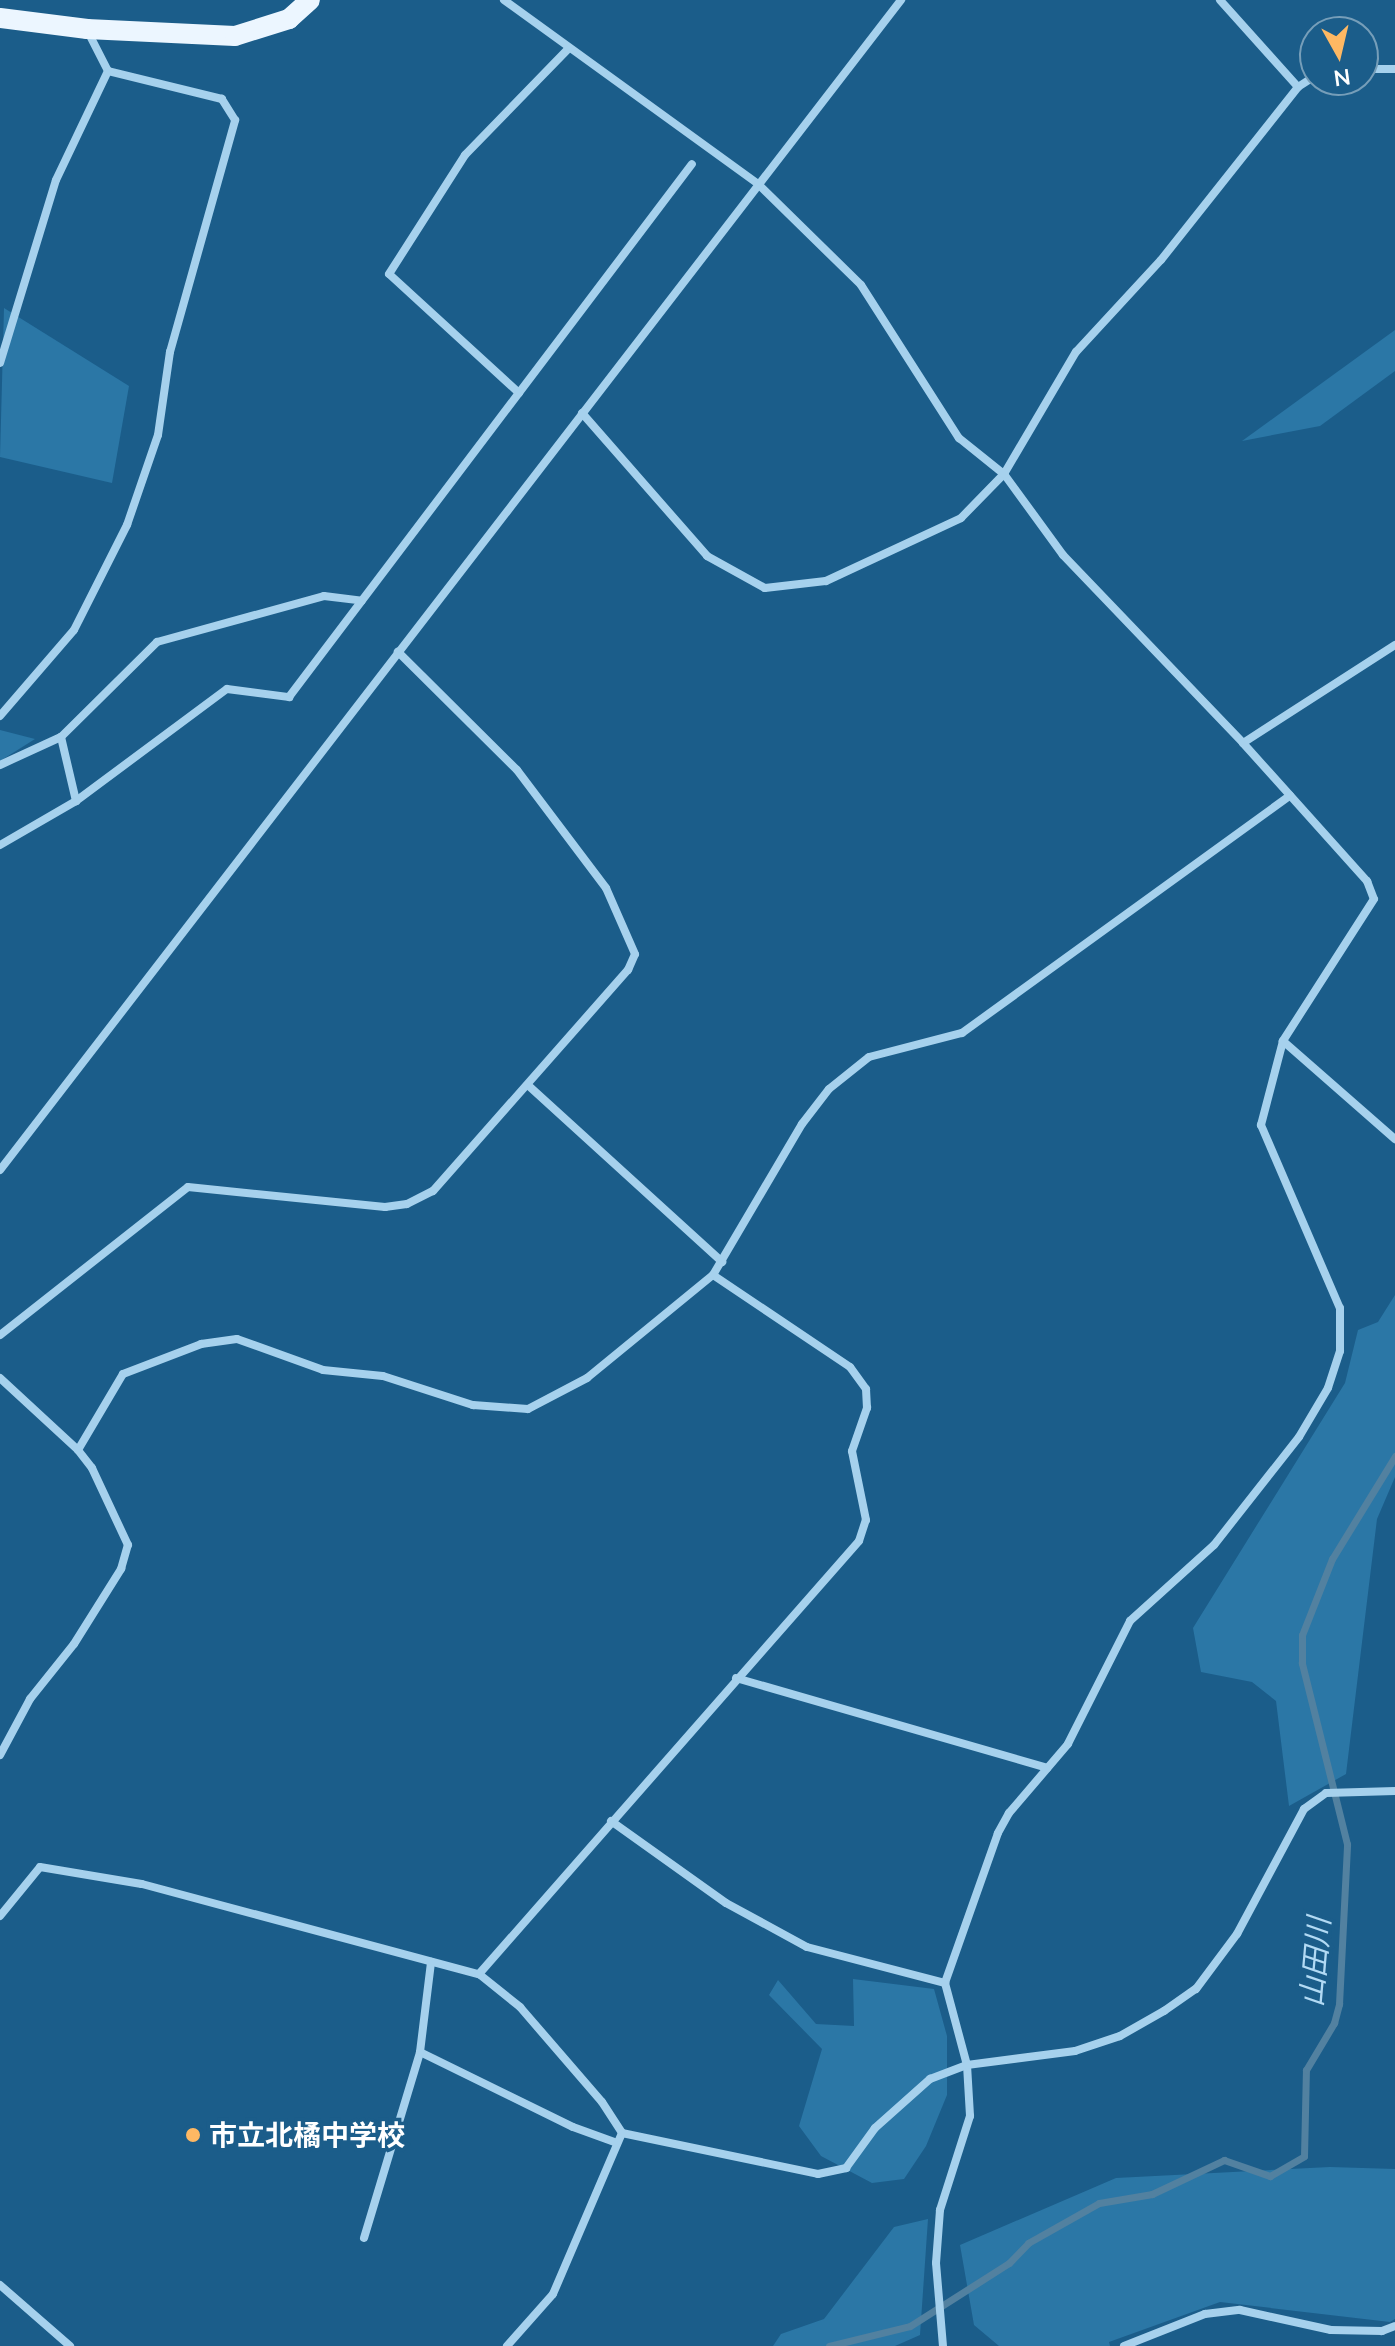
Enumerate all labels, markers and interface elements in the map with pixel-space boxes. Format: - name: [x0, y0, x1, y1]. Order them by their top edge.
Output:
- north arrow: [1299, 16, 1379, 96]
- text: N: [1332, 63, 1352, 93]
- water label: 山田川: [1293, 1916, 1337, 2008]
- place label: 市立北橘中学校: [209, 2118, 405, 2152]
- marker: 市立北橘中学校: [184, 2126, 202, 2144]

